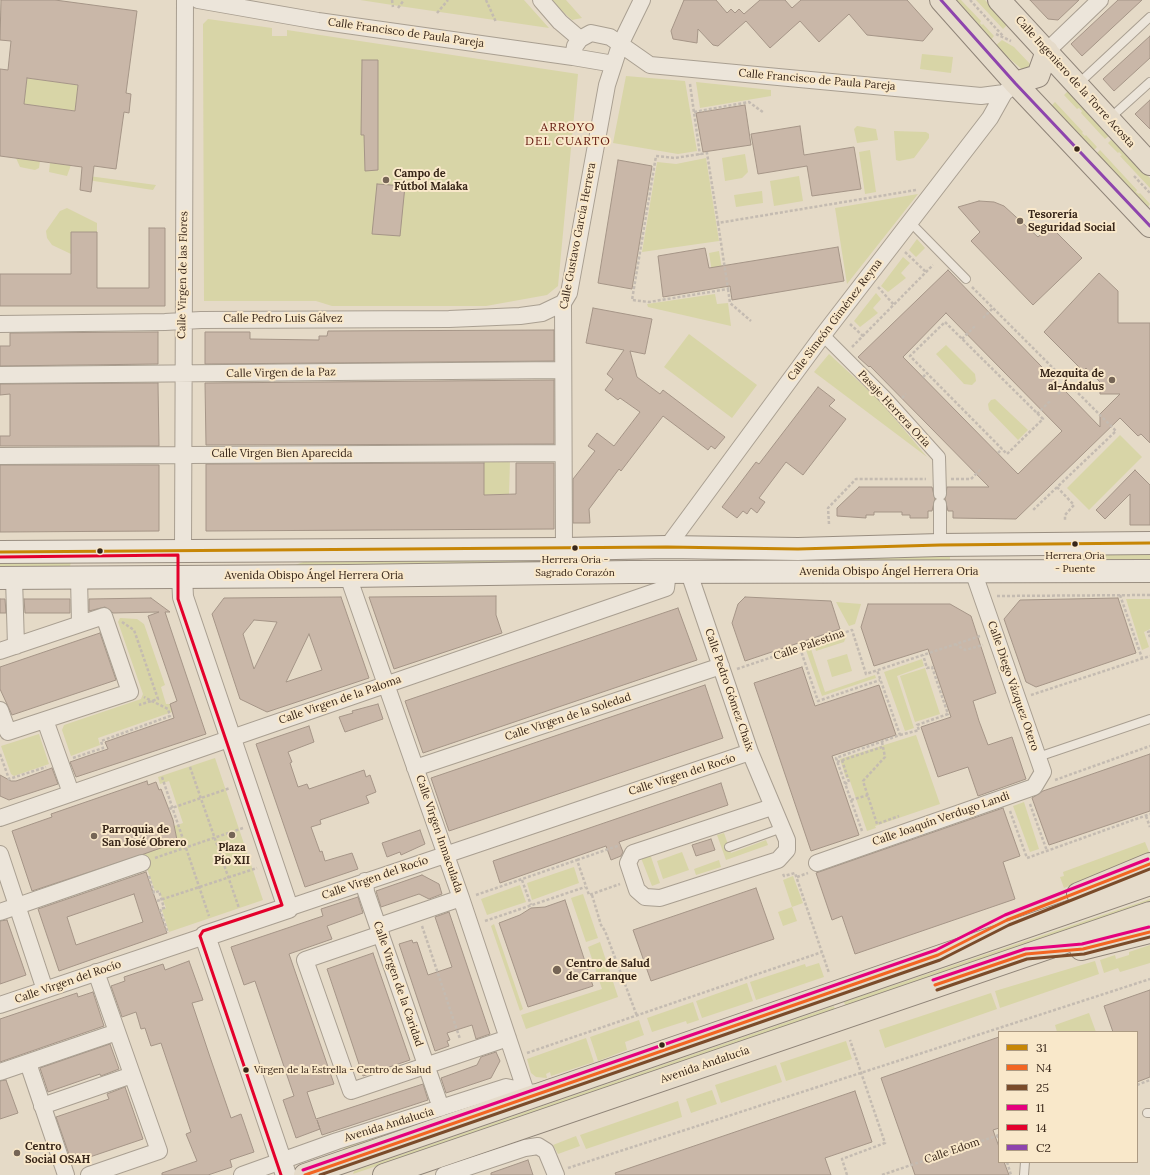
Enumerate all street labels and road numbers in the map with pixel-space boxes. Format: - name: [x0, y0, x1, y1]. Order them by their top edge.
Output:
- street label: Calle Ingeniero de la Torre Acosta: [1012, 13, 1138, 151]
- street label: Calle Francisco de Paula Pareja: [327, 16, 485, 50]
- street label: Calle Francisco de Paula Pareja: [738, 67, 896, 93]
- street label: Calle Gustavo García Herrera: [557, 162, 599, 310]
- street label: Calle Virgen de las Flores: [175, 211, 191, 339]
- street label: Calle Simeón Giménez Reyna: [785, 257, 885, 383]
- street label: Calle Pedro Luis Gálvez: [223, 312, 343, 326]
- street label: Calle Virgen de la Paz: [226, 365, 336, 381]
- street label: Pasaje Herrera Oria: [855, 368, 933, 450]
- street label: Calle Virgen Bien Aparecida: [212, 447, 352, 461]
- street label: Avenida Obispo Ángel Herrera Oria: [800, 565, 978, 579]
- street label: Avenida Obispo Ángel Herrera Oria: [225, 569, 403, 583]
- street label: Calle Diego Vázquez Otero: [985, 619, 1041, 753]
- street label: Calle Pedro Gómez Chaix: [702, 627, 756, 753]
- street label: Calle Palestina: [772, 627, 846, 663]
- street label: Calle Virgen de la Paloma: [277, 673, 403, 727]
- street label: Calle Virgen de la Soledad: [503, 690, 633, 744]
- street label: Calle Virgen del Rocío: [627, 751, 737, 799]
- street label: Calle Virgen Inmaculada: [413, 773, 465, 895]
- street label: Calle Joaquín Verdugo Landi: [871, 789, 1011, 849]
- street label: Calle Virgen del Rocío: [320, 854, 430, 902]
- street label: Calle Virgen de la Caridad: [370, 920, 426, 1048]
- street label: Calle Virgen del Rocío: [13, 958, 123, 1006]
- street label: Avenida Andalucía: [659, 1044, 751, 1086]
- street label: Avenida Andalucía: [343, 1105, 435, 1145]
- street label: Calle Edom: [922, 1135, 982, 1167]

